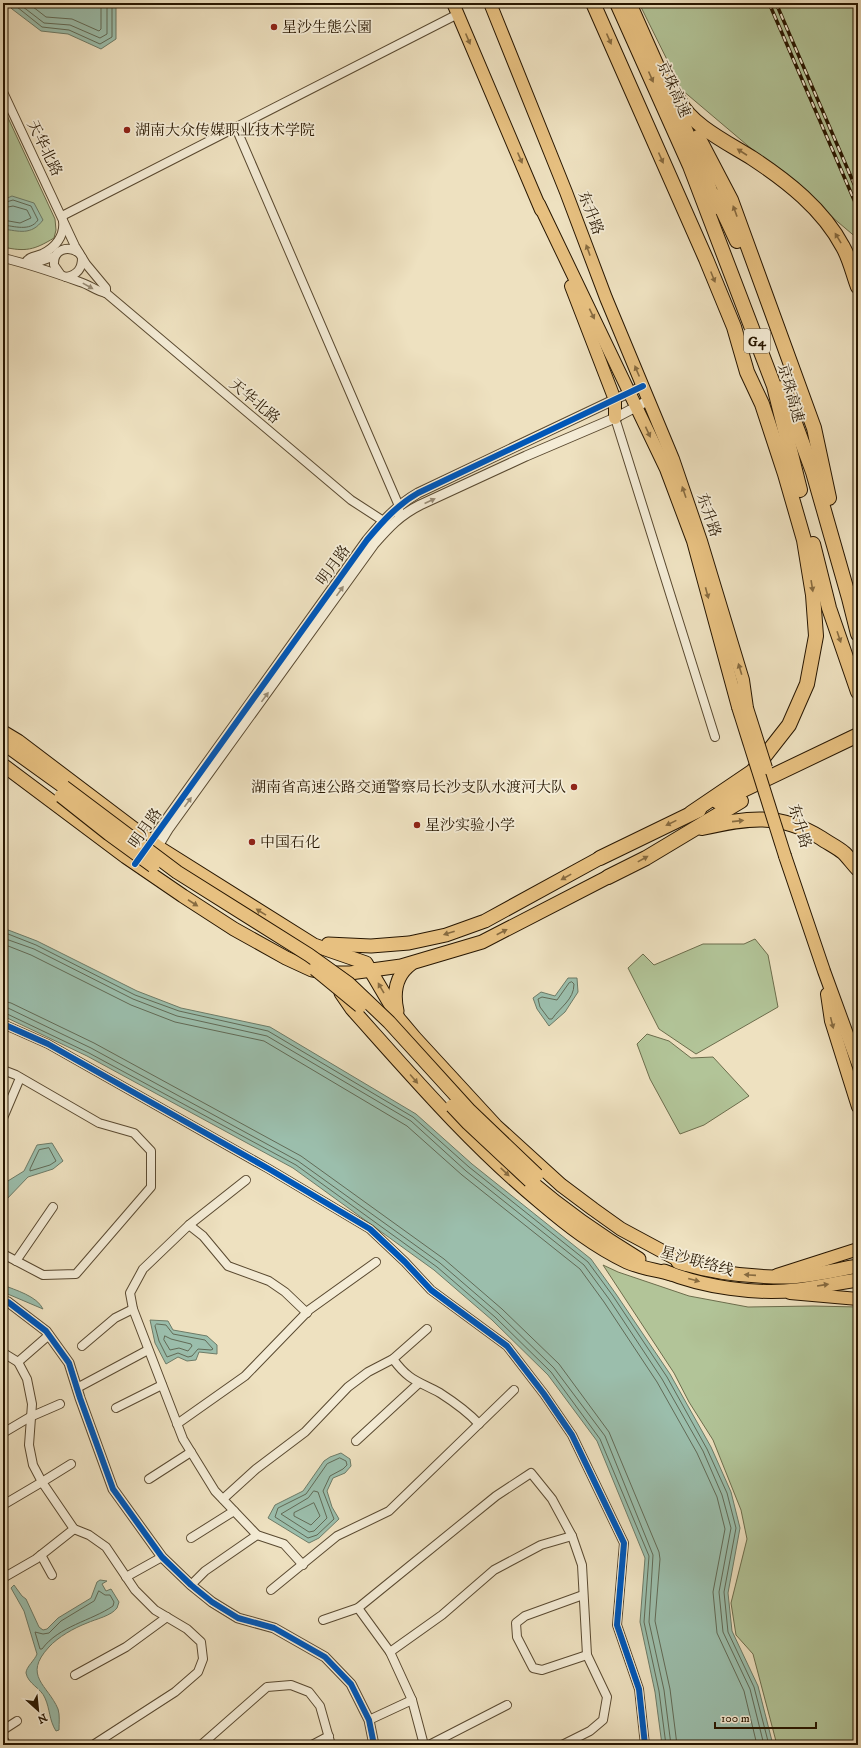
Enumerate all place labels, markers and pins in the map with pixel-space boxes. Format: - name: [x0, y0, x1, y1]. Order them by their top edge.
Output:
- place label: 星沙生態公園: [282, 18, 372, 37]
- marker: 星沙生態公園: [269, 22, 279, 32]
- place label: 湖南大众传媒职业技术学院: [135, 121, 315, 140]
- marker: 湖南大众传媒职业技术学院: [122, 125, 132, 135]
- place label: 湖南省高速公路交通警察局长沙支队水渡河大队: [251, 778, 566, 797]
- marker: 湖南省高速公路交通警察局长沙支队水渡河大队: [569, 782, 579, 792]
- place label: 星沙实验小学: [425, 816, 515, 835]
- marker: 星沙实验小学: [412, 820, 422, 830]
- place label: 中国石化: [260, 833, 320, 852]
- marker: 中国石化: [247, 837, 257, 847]

